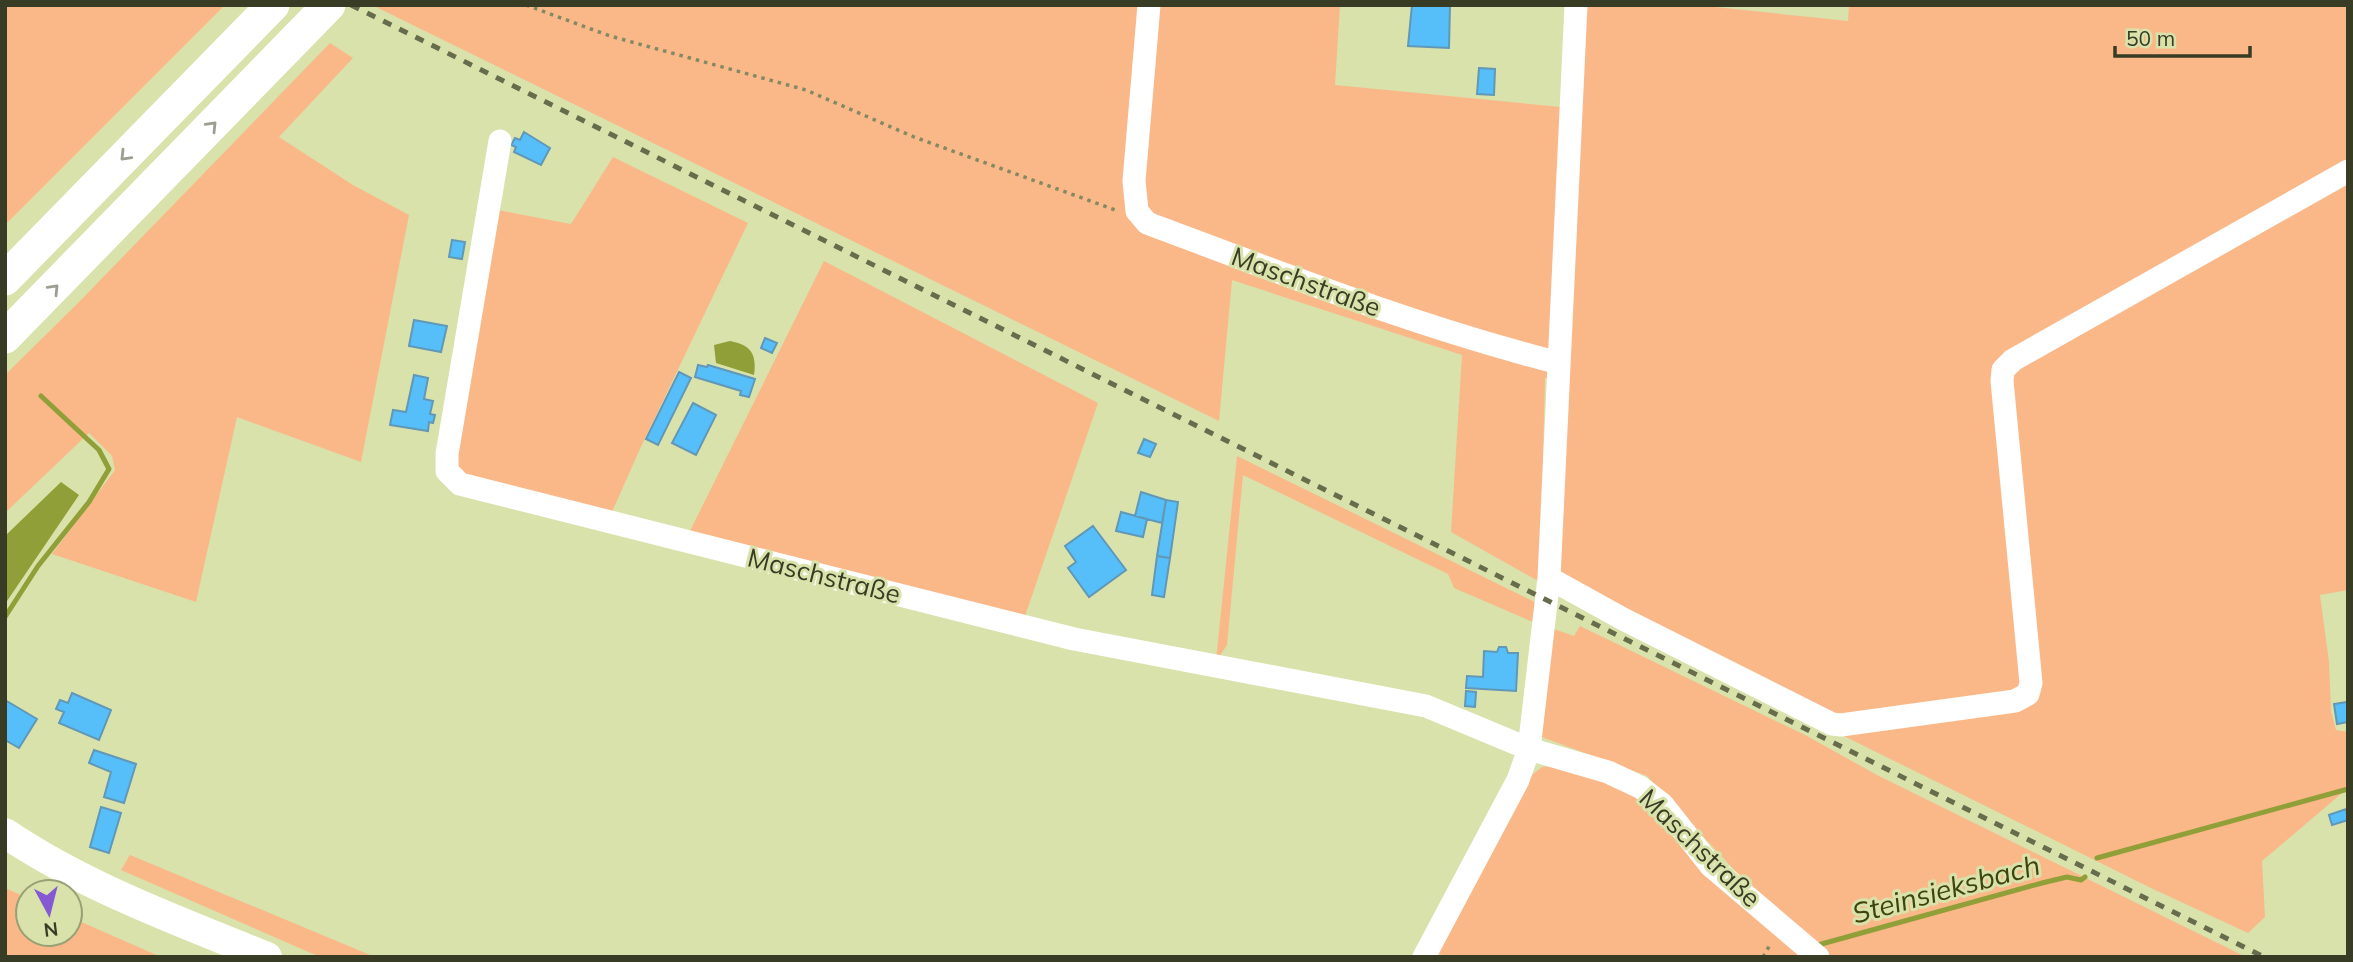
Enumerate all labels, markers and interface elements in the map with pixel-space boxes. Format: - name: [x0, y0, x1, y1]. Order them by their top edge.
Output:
- scale bar: [2115, 14, 2250, 58]
- text: 50 m: [2126, 25, 2175, 51]
- one-way arrow: [204, 121, 217, 134]
- one-way arrow: [121, 148, 134, 161]
- street label: Maschstraße: [1227, 239, 1385, 324]
- one-way arrow: [45, 284, 58, 297]
- street label: Maschstraße: [744, 541, 904, 610]
- street label: Maschstraße: [1633, 781, 1768, 914]
- water label: Steinsieksbach: [1848, 847, 2044, 930]
- north arrow: [14, 878, 84, 948]
- text: N: [42, 917, 60, 943]

